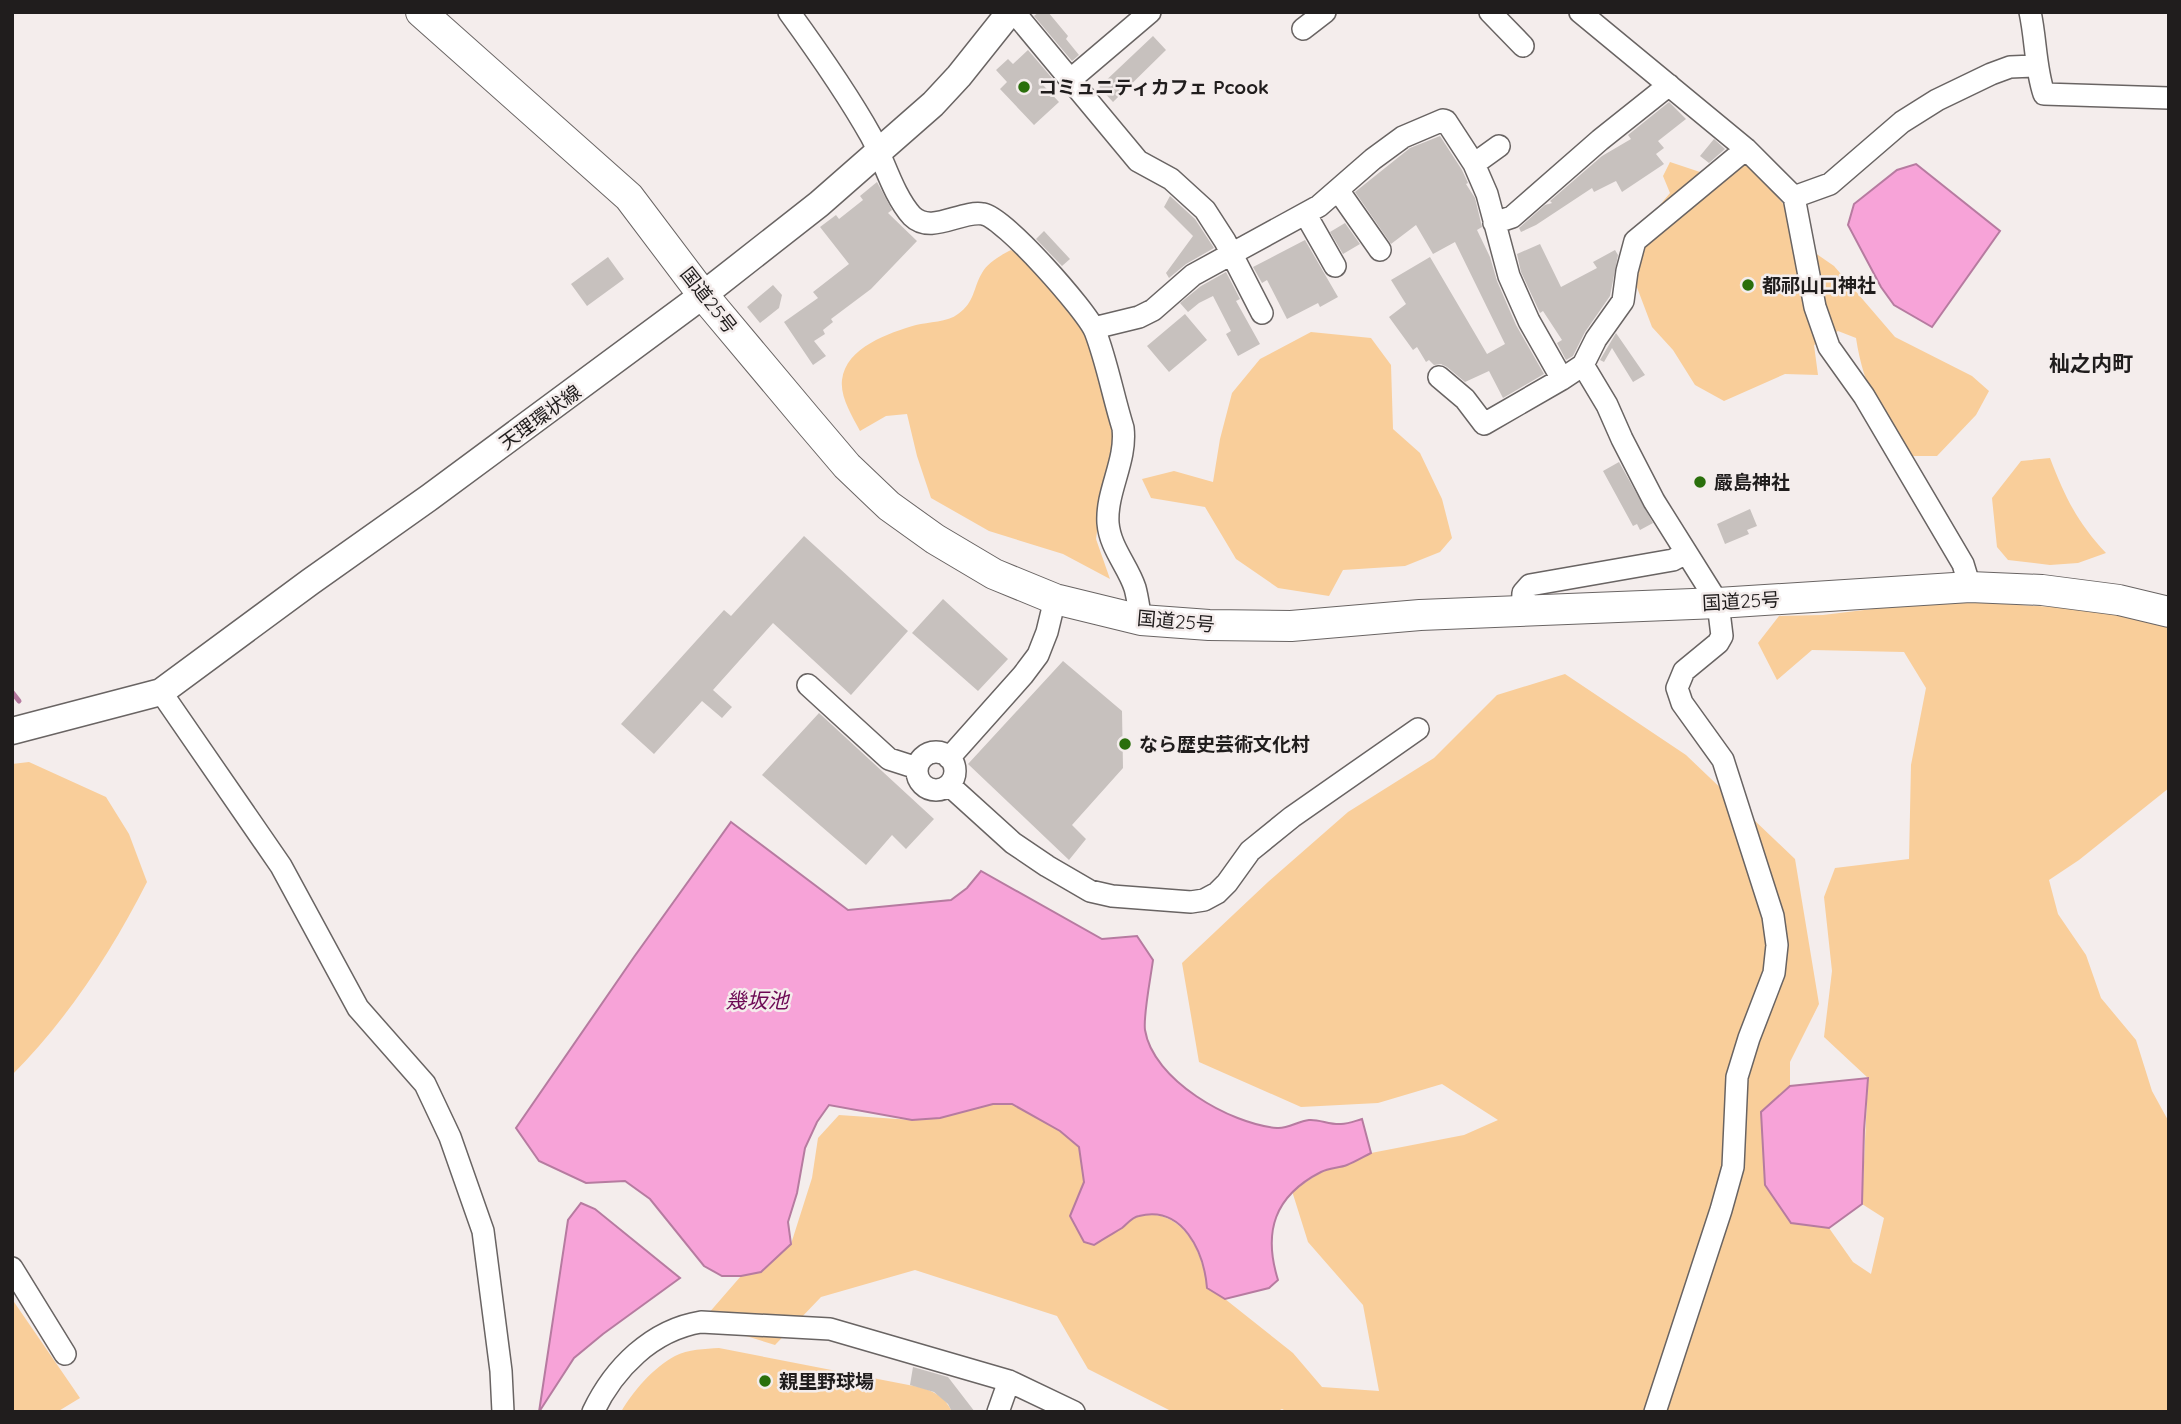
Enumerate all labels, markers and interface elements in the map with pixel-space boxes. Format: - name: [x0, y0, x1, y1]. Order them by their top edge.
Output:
- place label: コミュニティカフェ Pcook: [1038, 75, 1269, 99]
- marker: コミュニティカフェ Pcook: [1016, 79, 1032, 95]
- street label: 国道25号: [676, 262, 742, 338]
- place label: 都祁山口神社: [1762, 273, 1876, 297]
- marker: 都祁山口神社: [1740, 277, 1756, 293]
- district label: 杣之内町: [2049, 350, 2133, 376]
- street label: 天理環状線: [495, 379, 585, 455]
- place label: 嚴島神社: [1714, 470, 1790, 494]
- marker: 嚴島神社: [1692, 474, 1708, 490]
- street label: 国道25号: [1701, 587, 1781, 615]
- street label: 国道25号: [1136, 606, 1216, 636]
- place label: なら歴史芸術文化村: [1139, 732, 1310, 756]
- marker: なら歴史芸術文化村: [1117, 736, 1133, 752]
- water label: 幾坂池: [726, 987, 790, 1013]
- place label: 親里野球場: [779, 1369, 874, 1393]
- marker: 親里野球場: [757, 1373, 773, 1389]

